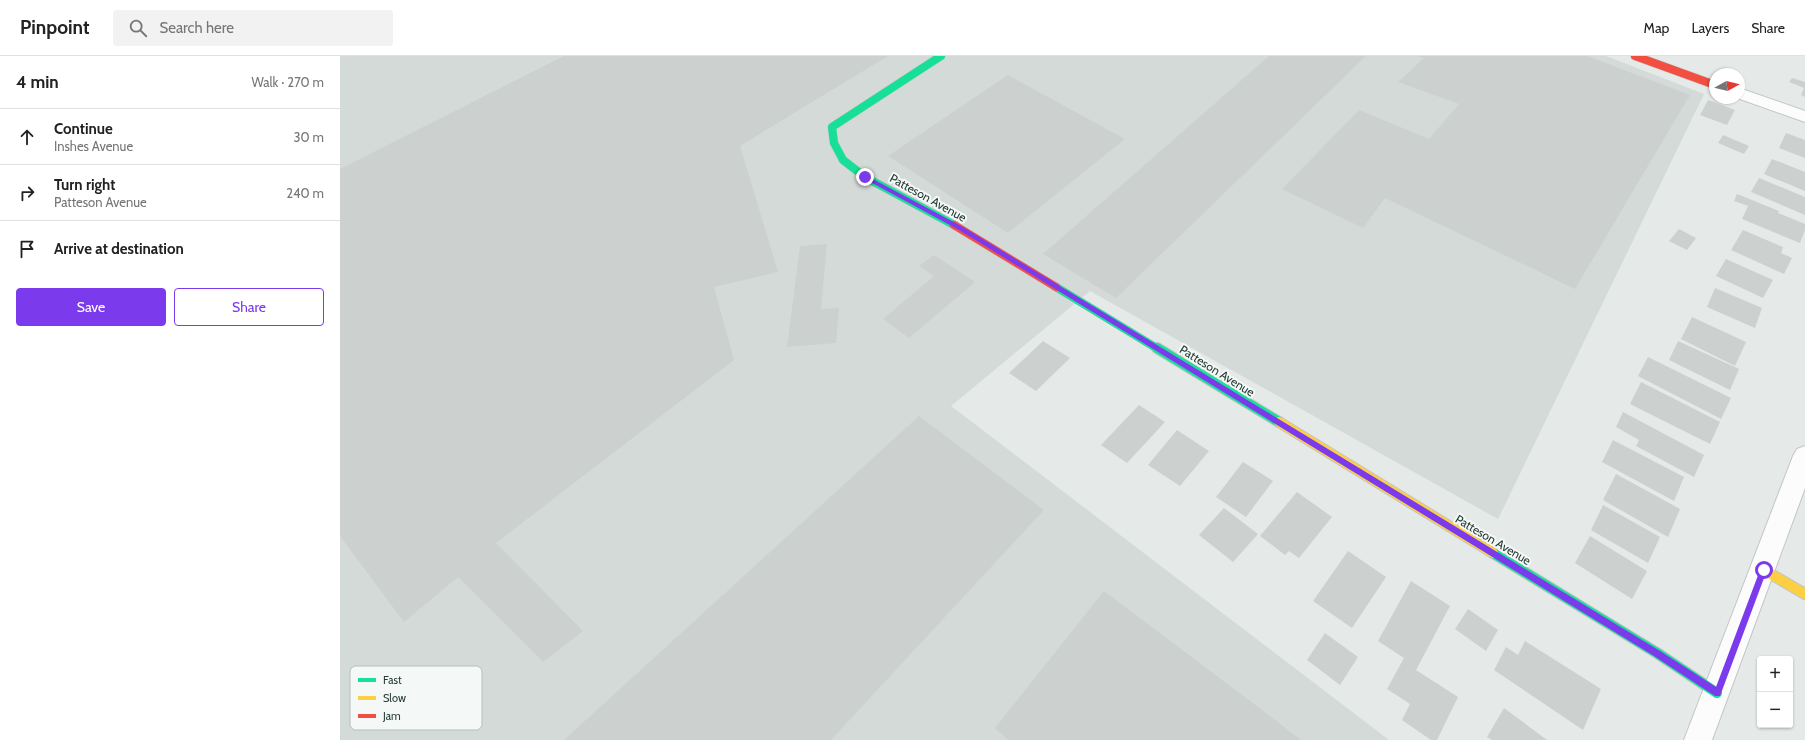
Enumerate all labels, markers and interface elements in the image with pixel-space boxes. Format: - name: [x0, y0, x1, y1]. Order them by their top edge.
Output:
- search box: [113, 10, 393, 46]
- text: Pinpoint: [20, 16, 89, 39]
- icon: search: [127, 17, 149, 39]
- text: Search here: [159, 19, 234, 37]
- text: Map: [1644, 19, 1669, 37]
- text: Layers: [1691, 19, 1729, 37]
- text: Share: [1751, 19, 1785, 37]
- north arrow: [1709, 68, 1745, 104]
- text: 4 min: [16, 72, 59, 92]
- text: Walk · 270 m: [252, 74, 324, 90]
- text: Continue: [54, 120, 113, 138]
- icon: ahead: [16, 126, 38, 148]
- text: 30 m: [294, 129, 324, 145]
- text: Inshes Avenue: [54, 138, 133, 154]
- route end: [856, 168, 874, 186]
- street label: Patteson Avenue: [887, 170, 969, 225]
- text: Turn right: [54, 176, 115, 194]
- icon: right: [16, 182, 38, 204]
- text: 240 m: [286, 185, 324, 201]
- text: Patteson Avenue: [54, 194, 147, 210]
- icon: arrive: [16, 238, 38, 260]
- text: Arrive at destination: [54, 240, 184, 258]
- button: Save: [16, 288, 166, 326]
- button: Share: [174, 288, 324, 326]
- street label: Patteson Avenue: [1177, 342, 1258, 400]
- street label: Patteson Avenue: [1453, 511, 1534, 568]
- route start: [1755, 561, 1773, 579]
- map controls: [1757, 656, 1793, 728]
- button: +: [1757, 656, 1793, 692]
- legend: [350, 666, 482, 730]
- text: Fast: [383, 673, 402, 687]
- text: Slow: [383, 691, 406, 705]
- button: −: [1757, 692, 1793, 728]
- text: Jam: [382, 709, 401, 723]

